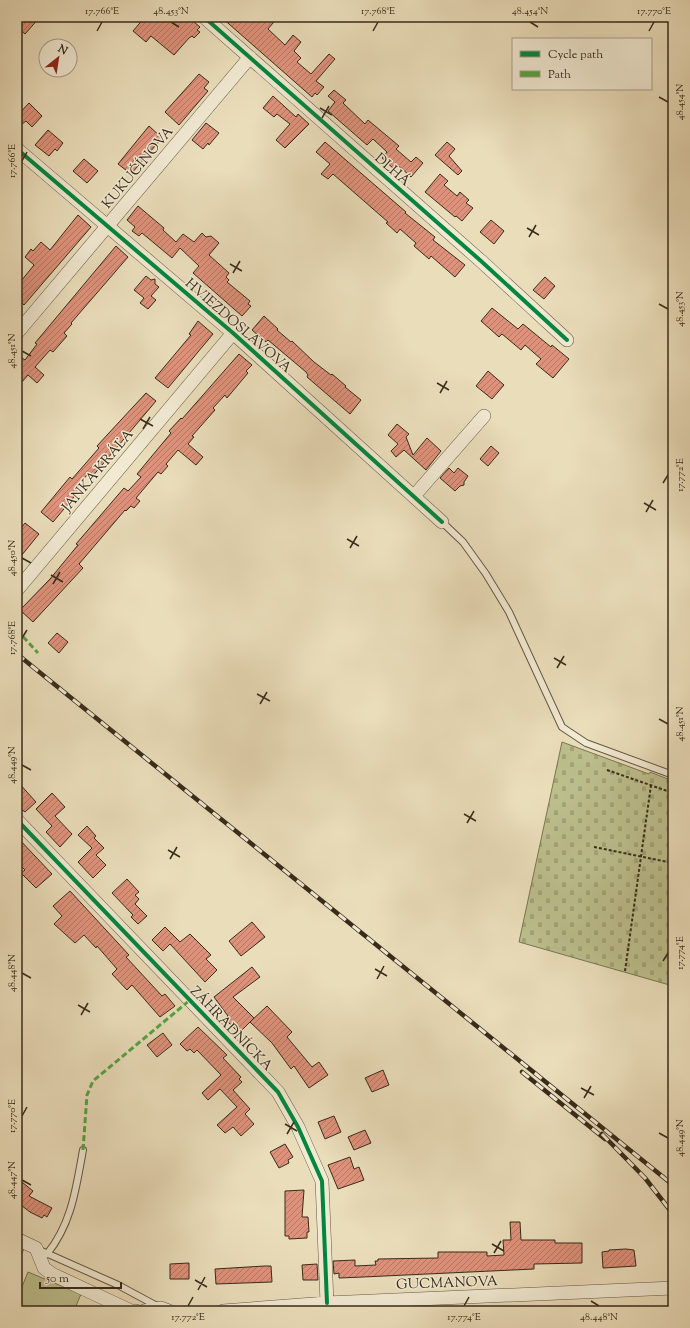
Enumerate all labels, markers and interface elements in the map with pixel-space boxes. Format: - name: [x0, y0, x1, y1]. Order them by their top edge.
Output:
- text: 17.766°E: [85, 4, 119, 19]
- text: 48.453°N: [153, 4, 189, 19]
- text: 17.768°E: [361, 4, 395, 19]
- text: 48.454°N: [512, 4, 548, 19]
- text: 17.770°E: [637, 4, 671, 19]
- north arrow: [38, 38, 78, 78]
- legend: [512, 38, 652, 90]
- text: N: [54, 41, 70, 59]
- text: Cycle path: [548, 46, 603, 64]
- text: Path: [548, 66, 571, 84]
- text: 48.454°N: [673, 84, 688, 120]
- street label: KUKUČÍNOVA: [98, 122, 179, 214]
- text: 17.766°E: [5, 144, 20, 178]
- street label: DLHÁ: [369, 149, 415, 192]
- street label: HVIEZDOSLAVOVA: [180, 274, 296, 379]
- text: 48.453°N: [673, 291, 688, 327]
- text: 48.451°N: [5, 334, 20, 368]
- street label: JANKA KRÁĽA: [57, 425, 140, 518]
- text: 17.772°E: [673, 458, 688, 492]
- text: 48.450°N: [5, 540, 20, 576]
- text: 17.768°E: [5, 621, 20, 655]
- text: 48.451°N: [673, 707, 688, 741]
- text: 48.449°N: [5, 746, 20, 784]
- text: 17.774°E: [673, 936, 688, 970]
- text: 48.448°N: [5, 954, 20, 992]
- street label: ZÁHRADNÍCKA: [185, 982, 277, 1077]
- text: 17.770°E: [5, 1099, 20, 1133]
- text: 48.449°N: [673, 1119, 688, 1157]
- text: 48.447°N: [5, 1161, 20, 1199]
- scale bar: [40, 1264, 121, 1290]
- text: 50 m: [45, 1270, 69, 1288]
- street label: GUCMANOVA: [396, 1272, 499, 1296]
- text: 17.772°E: [171, 1310, 205, 1325]
- text: 17.774°E: [447, 1310, 481, 1325]
- text: 48.448°N: [580, 1310, 618, 1325]

